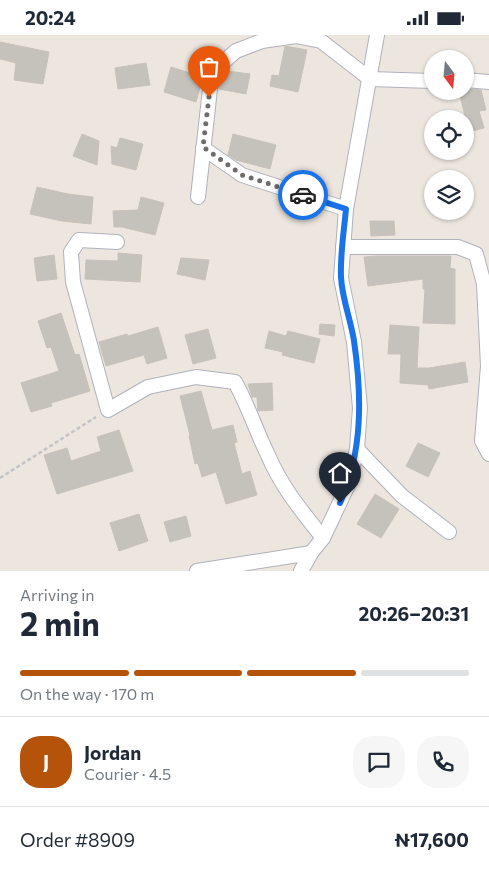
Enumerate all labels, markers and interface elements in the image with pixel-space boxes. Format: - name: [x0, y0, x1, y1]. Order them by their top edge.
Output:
- text: 20:24: [25, 6, 76, 29]
- pin: [188, 46, 230, 97]
- north arrow: [424, 50, 474, 100]
- map controls: [424, 50, 474, 220]
- icon: bag: [195, 53, 223, 81]
- button: locate: [424, 110, 474, 160]
- courier: [278, 170, 328, 220]
- button: layers: [424, 170, 474, 220]
- icon: car: [289, 181, 317, 209]
- pin: [319, 452, 361, 503]
- icon: home: [326, 459, 354, 487]
- text: Arriving in: [20, 585, 94, 604]
- text: 20:26–20:31: [359, 602, 469, 625]
- text: 2 min: [20, 603, 100, 643]
- text: On the way · 170 m: [20, 684, 154, 703]
- button: chat: [353, 736, 405, 788]
- button: phone: [417, 736, 469, 788]
- text: Jordan: [84, 741, 141, 764]
- text: J: [43, 750, 49, 773]
- text: Courier · 4.5: [84, 764, 171, 783]
- text: Order #8909: [20, 828, 135, 851]
- text: ₦17,600: [394, 828, 469, 851]

